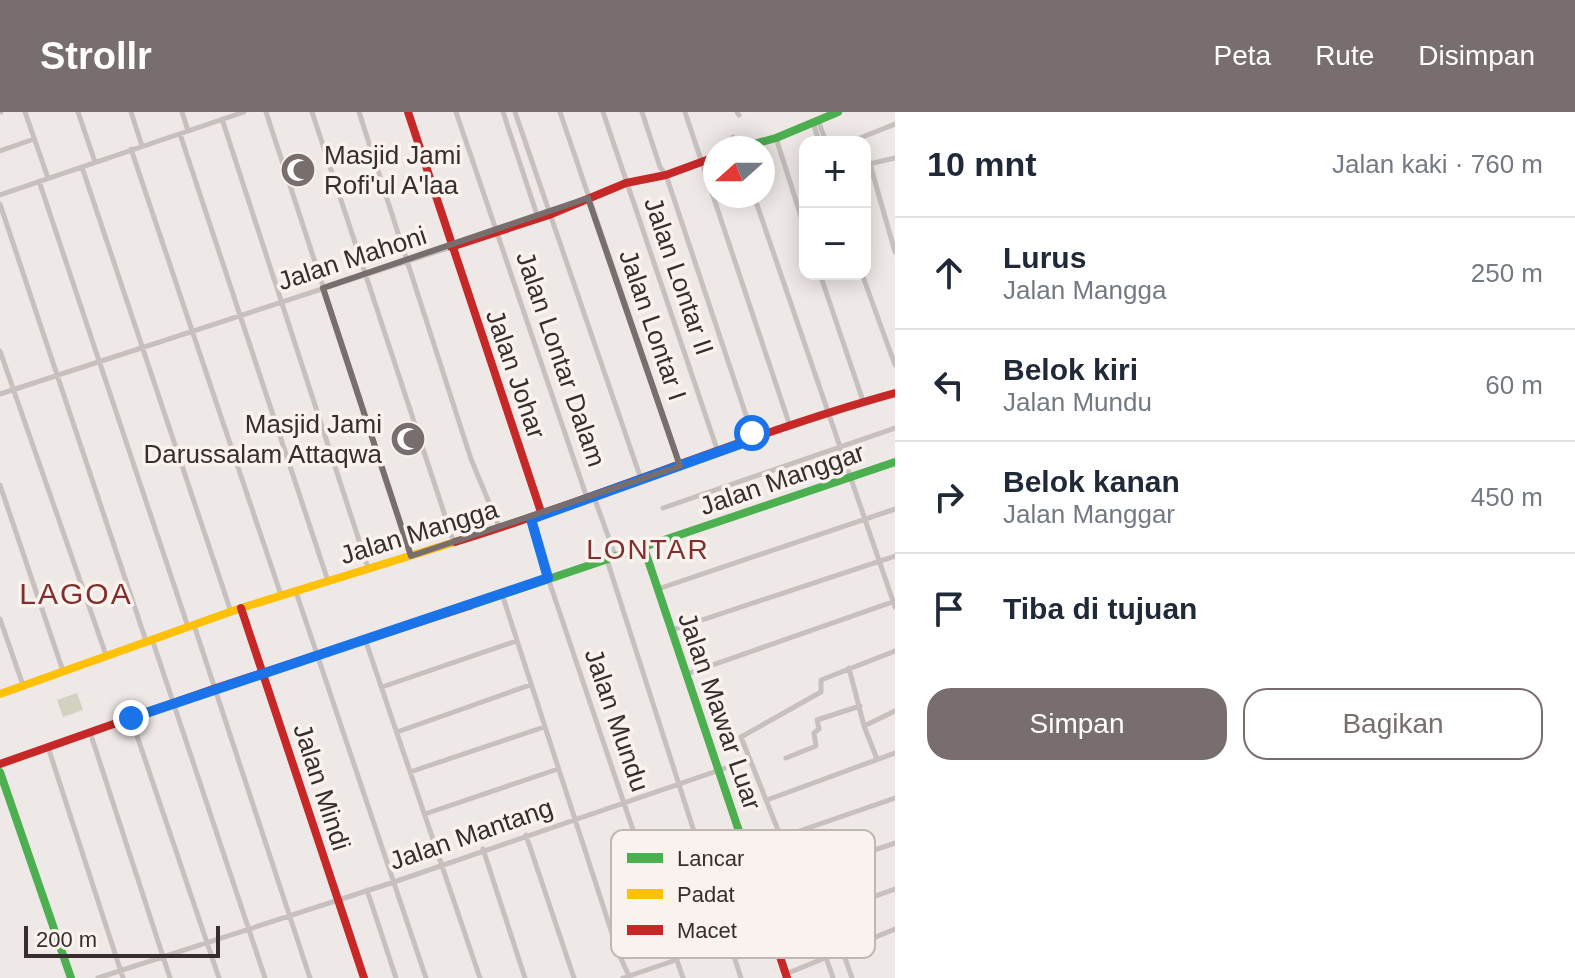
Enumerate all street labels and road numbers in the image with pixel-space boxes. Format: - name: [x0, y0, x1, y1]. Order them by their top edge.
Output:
- street label: Jalan Lontar II: [637, 193, 721, 359]
- street label: Jalan Mahoni: [274, 220, 430, 296]
- street label: Jalan Lontar I: [613, 245, 693, 405]
- street label: Jalan Lontar Dalam: [510, 248, 612, 470]
- street label: Jalan Johar: [480, 306, 552, 443]
- street label: Jalan Manggar: [696, 437, 869, 521]
- street label: Jalan Mangga: [337, 494, 502, 570]
- street label: Jalan Mawar Luar: [672, 608, 768, 814]
- street label: Jalan Mundu: [579, 645, 655, 795]
- street label: Jalan Mindi: [287, 720, 357, 854]
- street label: Jalan Mantang: [385, 792, 557, 876]

